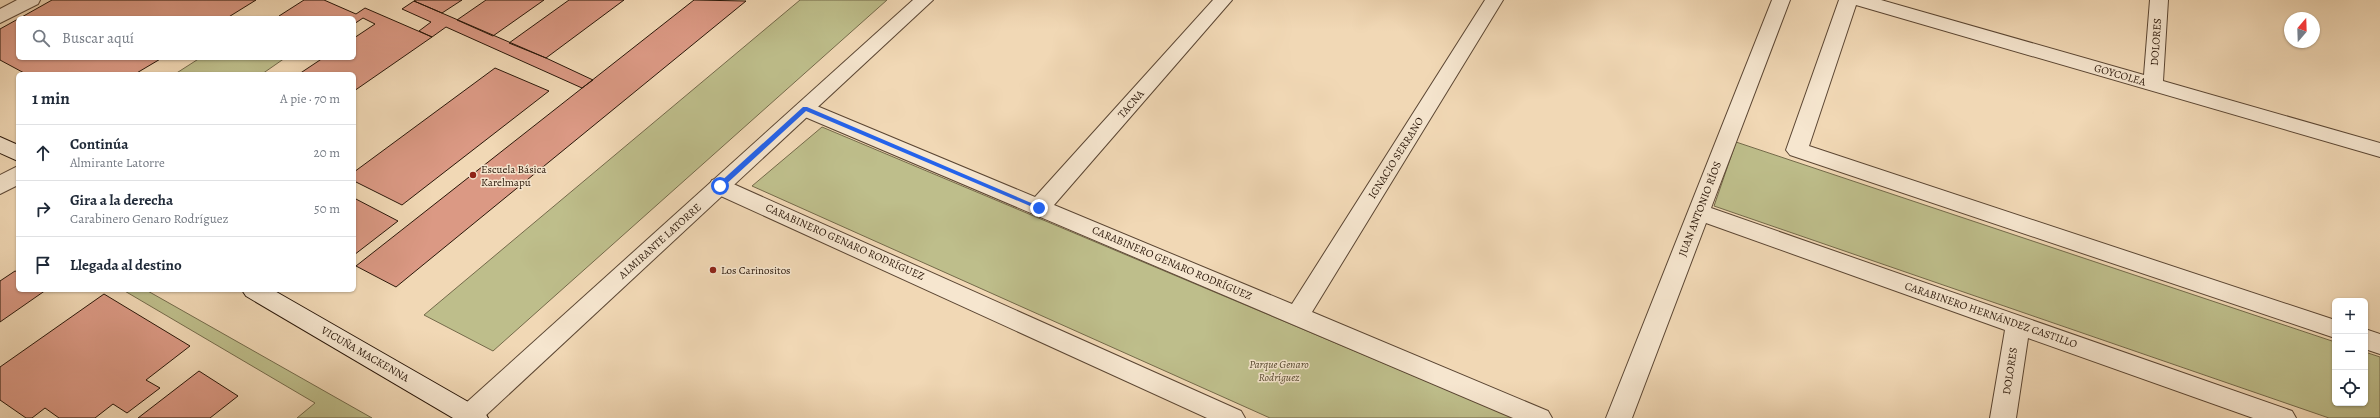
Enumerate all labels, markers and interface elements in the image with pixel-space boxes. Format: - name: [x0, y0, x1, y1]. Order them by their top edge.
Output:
- north arrow: [2284, 12, 2320, 48]
- search box: [16, 16, 356, 60]
- street label: DOLORES: [2147, 18, 2165, 66]
- icon: search: [30, 27, 52, 49]
- text: Buscar aquí: [62, 28, 134, 48]
- street label: GOYCOLEA: [2092, 60, 2148, 90]
- street label: TACNA: [1114, 86, 1148, 121]
- text: 1 min: [32, 87, 70, 110]
- text: A pie · 70 m: [280, 90, 340, 107]
- street label: IGNACIO SERRANO: [1365, 114, 1427, 202]
- text: Continúa: [70, 134, 128, 154]
- icon: ahead: [32, 142, 54, 164]
- text: 20 m: [314, 144, 340, 161]
- text: Almirante Latorre: [70, 154, 165, 171]
- street label: JUAN ANTONIO RÍOS: [1675, 159, 1725, 259]
- place label: Escuela Básica Karelmapu: [481, 162, 547, 190]
- marker: Escuela Básica Karelmapu: [468, 170, 478, 180]
- route start: [711, 177, 729, 195]
- text: Gira a la derecha: [70, 190, 173, 210]
- icon: right: [32, 198, 54, 220]
- route end: [1030, 199, 1048, 217]
- text: 50 m: [314, 200, 340, 217]
- street label: ALMIRANTE LATORRE: [615, 200, 704, 283]
- street label: CARABINERO GENARO RODRÍGUEZ: [763, 200, 927, 284]
- text: Carabinero Genaro Rodríguez: [70, 210, 229, 227]
- street label: CARABINERO GENARO RODRÍGUEZ: [1090, 222, 1254, 304]
- icon: arrive: [32, 254, 54, 276]
- text: Llegada al destino: [70, 255, 182, 275]
- place label: Los Carinositos: [721, 263, 791, 278]
- marker: Los Carinositos: [708, 265, 718, 275]
- street label: CARABINERO HERNÁNDEZ CASTILLO: [1903, 278, 2080, 352]
- map controls: [2332, 298, 2368, 406]
- button: +: [2332, 298, 2368, 334]
- street label: VICUÑA MACKENNA: [317, 322, 412, 386]
- button: −: [2332, 334, 2368, 370]
- street label: DOLORES: [1999, 346, 2021, 396]
- park label: Parque Genaro Rodríguez: [1249, 357, 1309, 385]
- button: locate: [2332, 370, 2368, 406]

